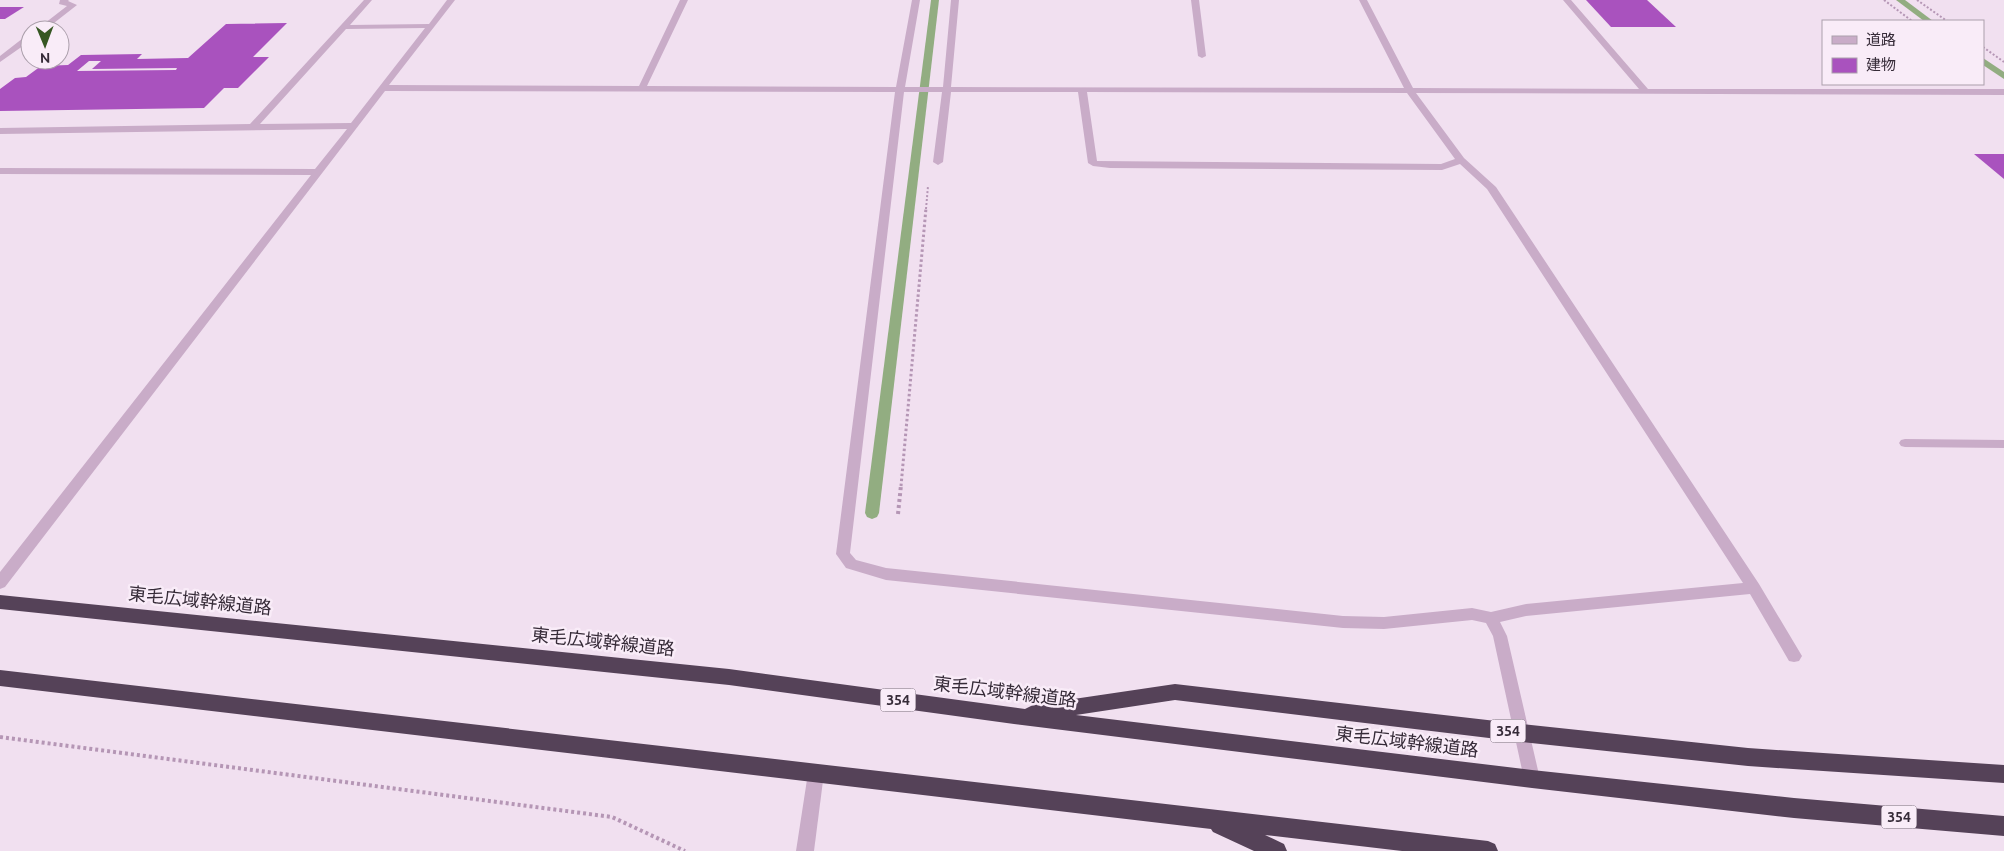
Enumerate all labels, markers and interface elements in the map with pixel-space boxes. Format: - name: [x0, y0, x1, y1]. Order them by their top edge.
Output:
- north arrow: [20, 20, 70, 70]
- legend: [1822, 20, 1984, 85]
- text: 道路: [1866, 31, 1896, 48]
- text: N: [40, 50, 51, 66]
- text: 建物: [1866, 56, 1896, 73]
- street label: 東毛広域幹線道路: [127, 583, 273, 617]
- street label: 東毛広域幹線道路: [530, 624, 676, 658]
- street label: 東毛広域幹線道路: [932, 672, 1078, 710]
- road number: 354: [880, 688, 916, 712]
- road number: 354: [1490, 719, 1526, 742]
- street label: 東毛広域幹線道路: [1334, 722, 1480, 760]
- road number: 354: [1882, 806, 1916, 829]

